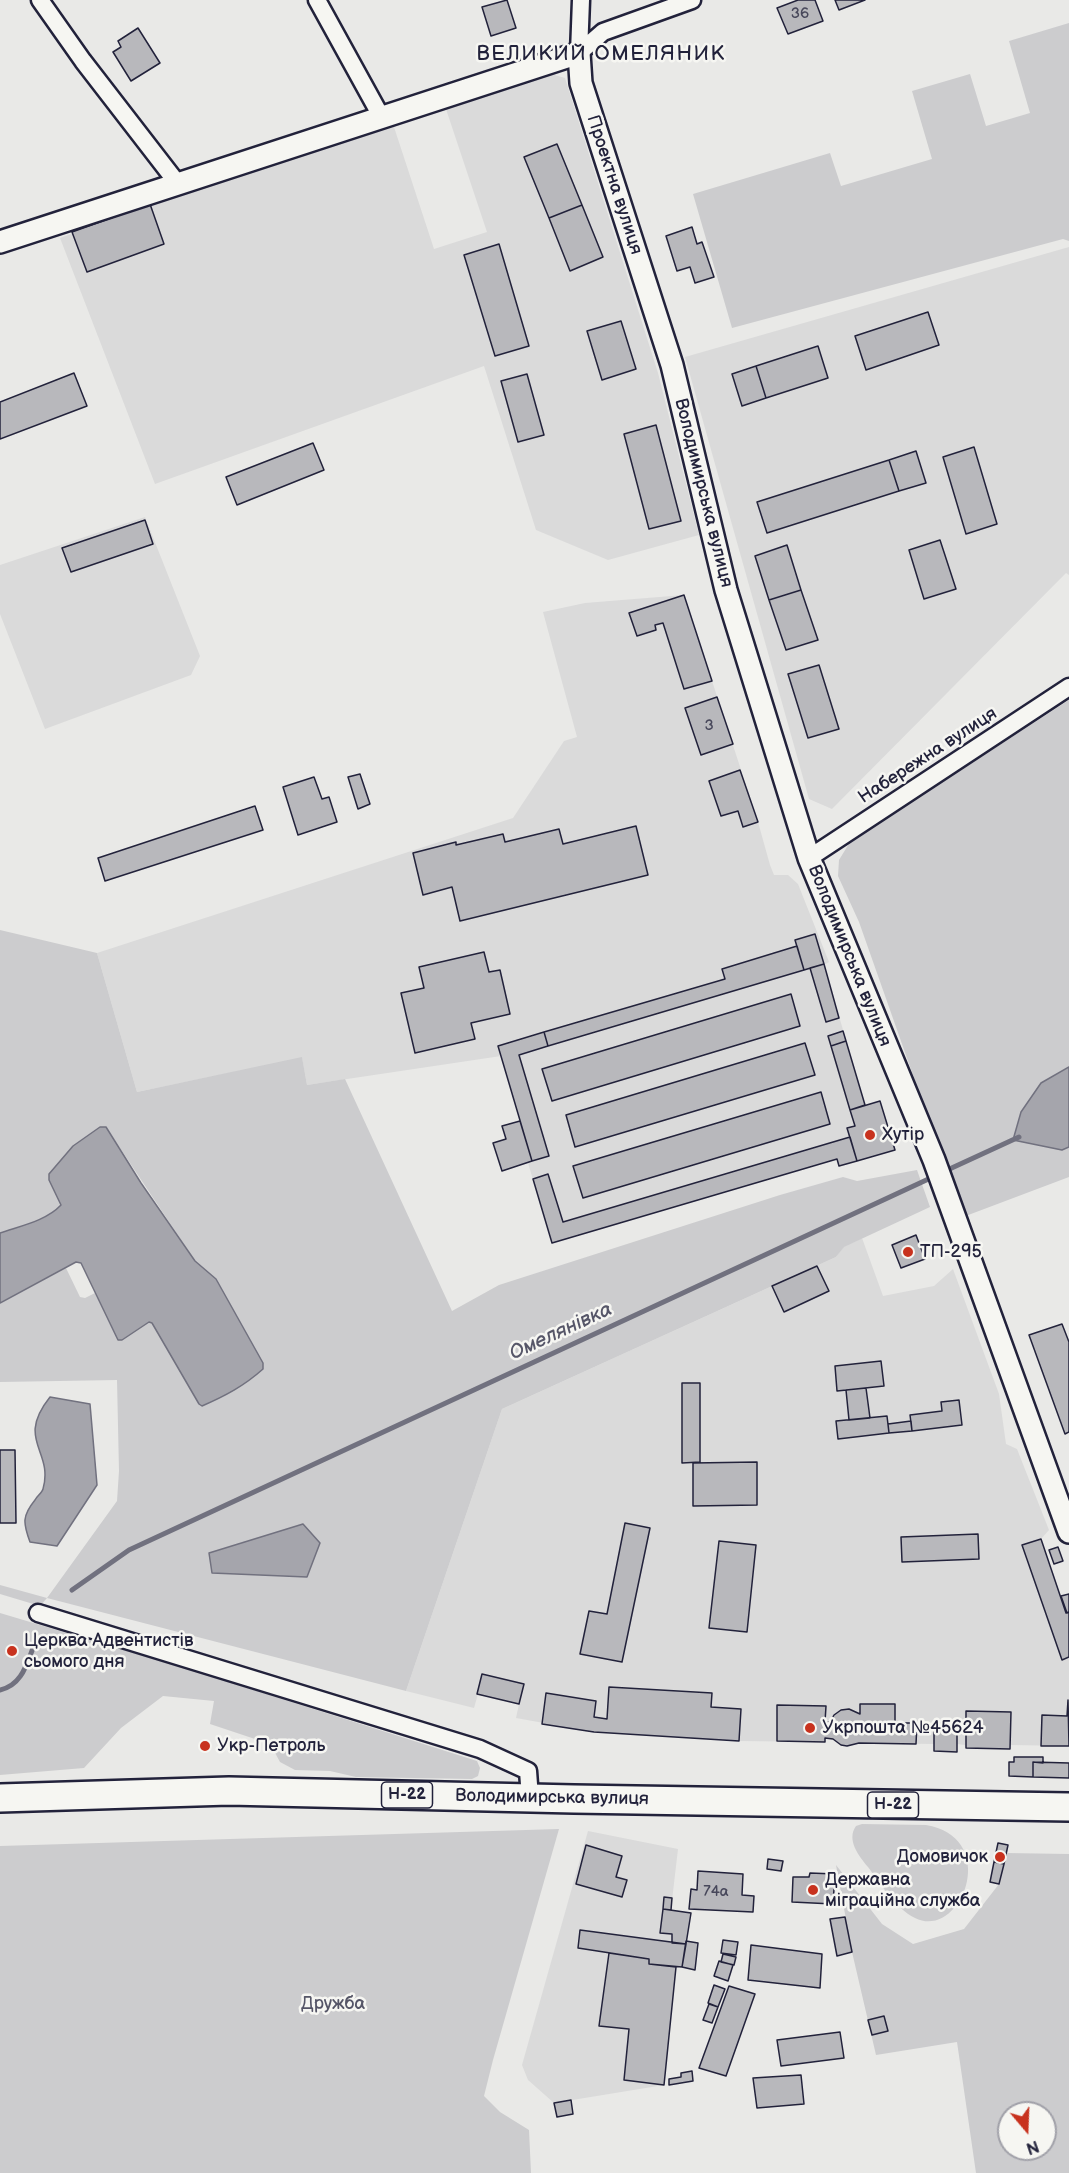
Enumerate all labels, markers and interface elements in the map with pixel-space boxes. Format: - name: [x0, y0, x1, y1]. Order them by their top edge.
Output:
- house number: 36: [791, 5, 809, 23]
- district label: ВЕЛИКИЙ ОМЕЛЯНИК: [476, 42, 726, 68]
- street label: Проектна вулиця: [581, 113, 647, 257]
- street label: Володимирська вулиця: [669, 396, 737, 590]
- street label: Набережна вулиця: [855, 703, 1001, 809]
- house number: 3: [704, 717, 714, 735]
- street label: Володимирська вулиця: [803, 862, 895, 1050]
- place label: Хутір: [882, 1124, 924, 1146]
- marker: Хутір: [863, 1128, 877, 1142]
- place label: ТП-295: [920, 1241, 982, 1263]
- marker: ТП-295: [901, 1245, 915, 1259]
- water label: Омелянівка: [506, 1298, 616, 1366]
- place label: Церква Адвентистів сьомого дня: [24, 1630, 193, 1672]
- marker: Церква Адвентистів сьомого дня: [5, 1644, 19, 1658]
- place label: Укрпошта №45624: [822, 1717, 984, 1739]
- marker: Укрпошта №45624: [803, 1721, 817, 1735]
- place label: Укр-Петроль: [217, 1735, 325, 1757]
- marker: Укр-Петроль: [198, 1739, 212, 1753]
- road number: Н-22: [382, 1782, 432, 1808]
- street label: Володимирська вулиця: [455, 1786, 649, 1810]
- road number: Н-22: [868, 1792, 918, 1818]
- place label: Домовичок: [897, 1846, 988, 1868]
- marker: Домовичок: [993, 1850, 1007, 1864]
- place label: Державна міграційна служба: [825, 1869, 981, 1912]
- house number: 74а: [703, 1883, 729, 1901]
- marker: Державна міграційна служба: [806, 1883, 820, 1897]
- park label: Дружба: [301, 1993, 365, 2015]
- north arrow: [997, 2101, 1057, 2161]
- text: N: [1024, 2136, 1041, 2158]

